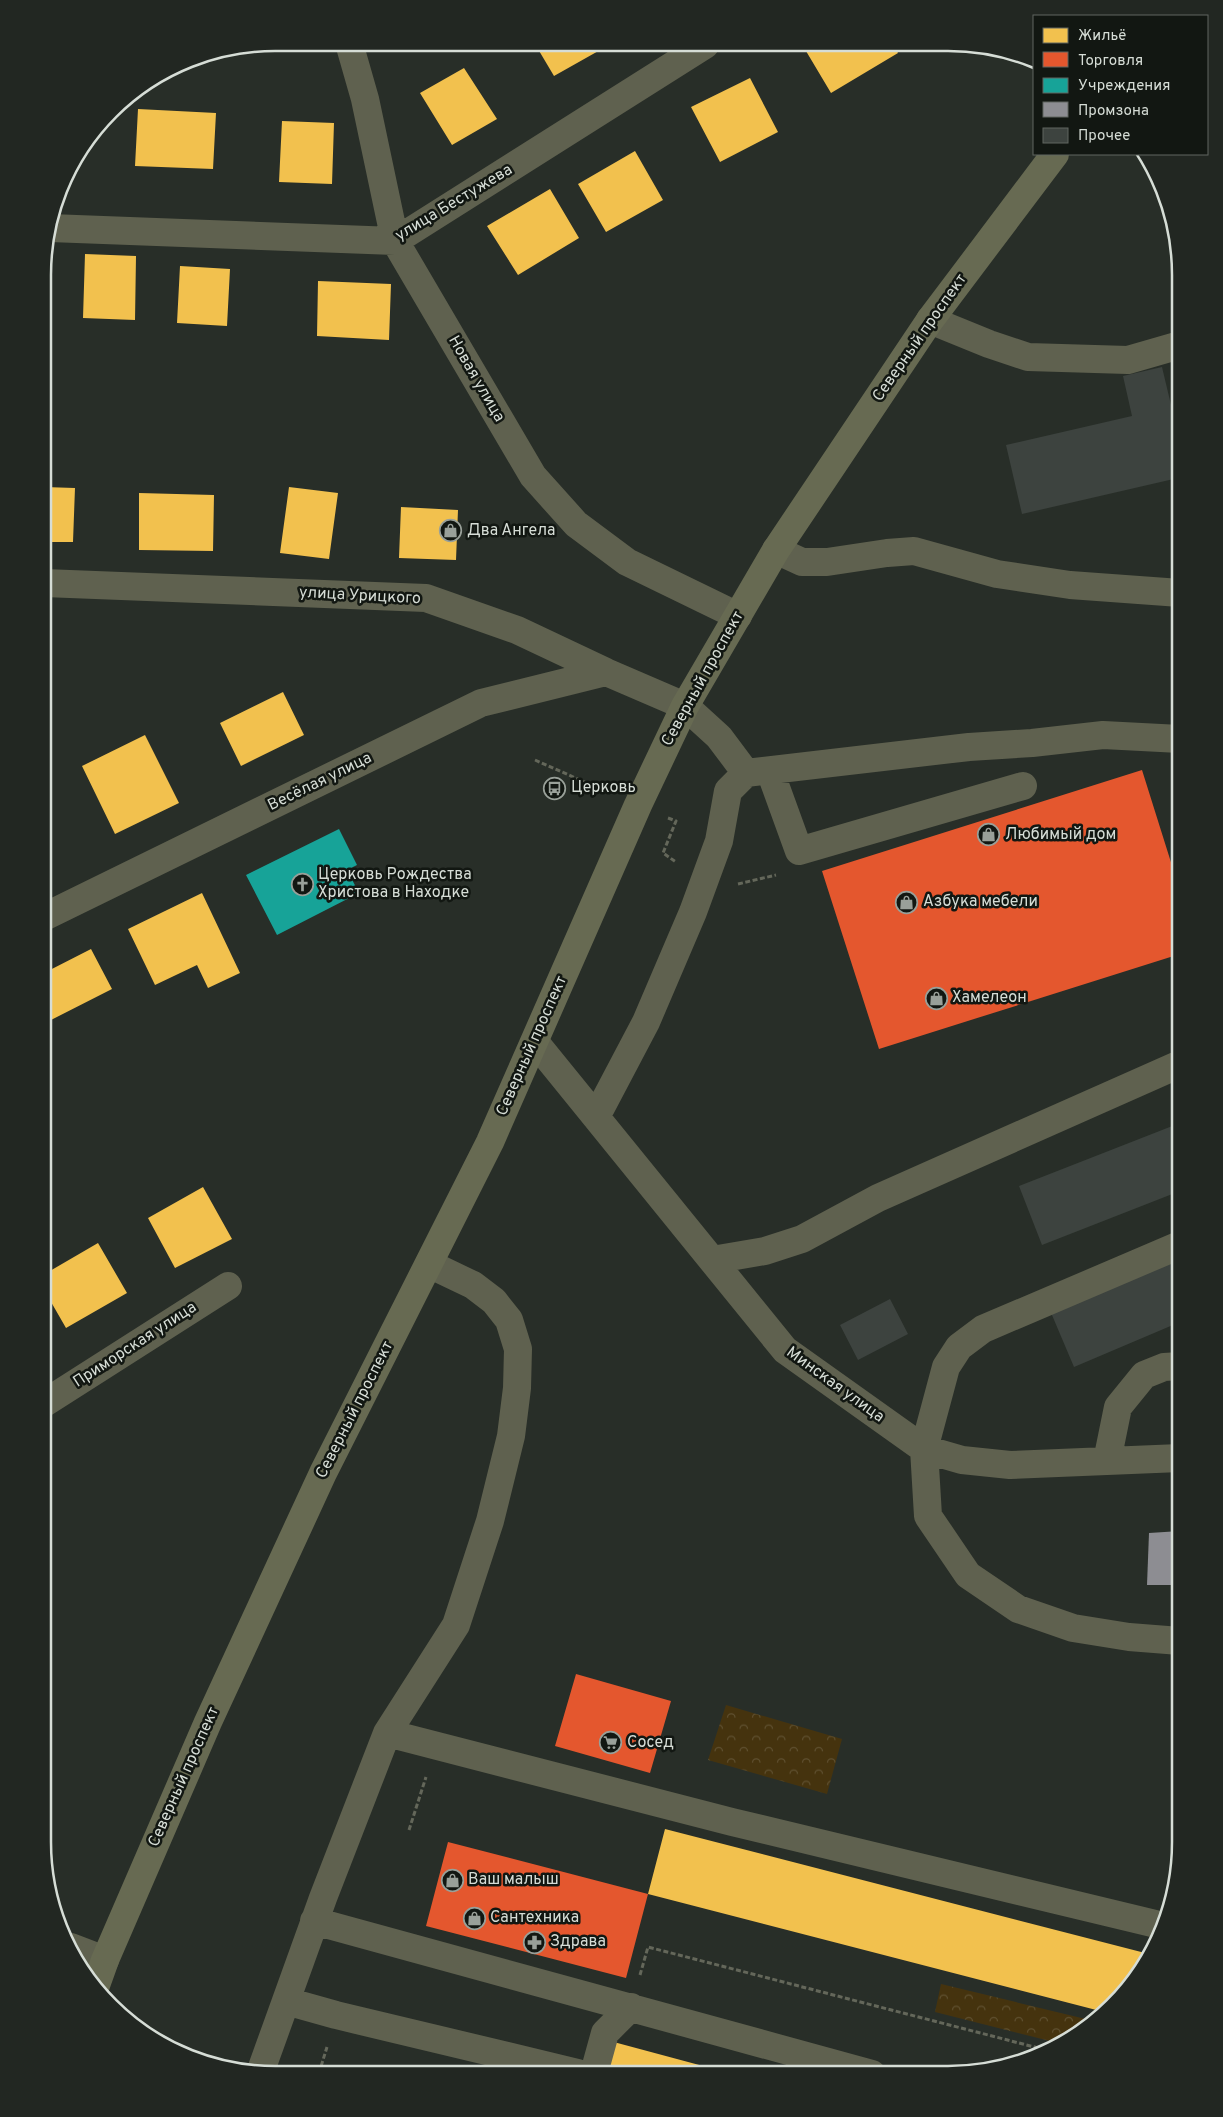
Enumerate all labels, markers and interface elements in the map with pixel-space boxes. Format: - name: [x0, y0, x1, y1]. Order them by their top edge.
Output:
- legend: [1033, 15, 1208, 155]
- text: Жильё: [1078, 27, 1126, 46]
- text: Торговля: [1078, 52, 1143, 71]
- text: Учреждения: [1078, 77, 1170, 96]
- text: Промзона: [1078, 102, 1149, 121]
- text: Прочее: [1078, 127, 1130, 146]
- street label: улица Бестужева: [392, 160, 516, 246]
- street label: Северный проспект: [868, 270, 972, 406]
- street label: Новая улица: [443, 332, 509, 426]
- shop icon: Два Ангела: [439, 519, 463, 543]
- place label: Два Ангела: [467, 521, 556, 541]
- street label: улица Урицкого: [298, 583, 422, 609]
- street label: Северный проспект: [658, 608, 748, 750]
- street label: Весёлая улица: [265, 748, 375, 816]
- bus stop icon: Церковь: [543, 776, 567, 800]
- place label: Церковь: [571, 778, 636, 798]
- shop icon: Любимый дом: [977, 823, 1001, 847]
- place label: Любимый дом: [1005, 825, 1116, 845]
- place label: Церковь Рождества Христова в Находке: [318, 865, 472, 903]
- church icon: Церковь Рождества Христова в Находке: [290, 872, 314, 896]
- shop icon: Азбука мебели: [895, 890, 919, 914]
- place label: Азбука мебели: [923, 892, 1038, 912]
- street label: Северный проспект: [492, 973, 572, 1119]
- shop icon: Хамелеон: [924, 986, 948, 1010]
- place label: Хамелеон: [952, 988, 1027, 1008]
- street label: Приморская улица: [70, 1298, 200, 1392]
- street label: Северный проспект: [312, 1338, 398, 1482]
- street label: Минская улица: [782, 1343, 888, 1427]
- street label: Северный проспект: [144, 1704, 224, 1850]
- supermarket icon: Сосед: [599, 1731, 623, 1755]
- place label: Сосед: [627, 1733, 674, 1753]
- shop icon: Ваш малыш: [440, 1868, 464, 1892]
- place label: Ваш малыш: [468, 1870, 559, 1890]
- shop icon: Сантехника: [462, 1906, 486, 1930]
- place label: Сантехника: [490, 1908, 579, 1928]
- pharmacy icon: Здрава: [522, 1930, 546, 1954]
- place label: Здрава: [550, 1932, 606, 1952]

